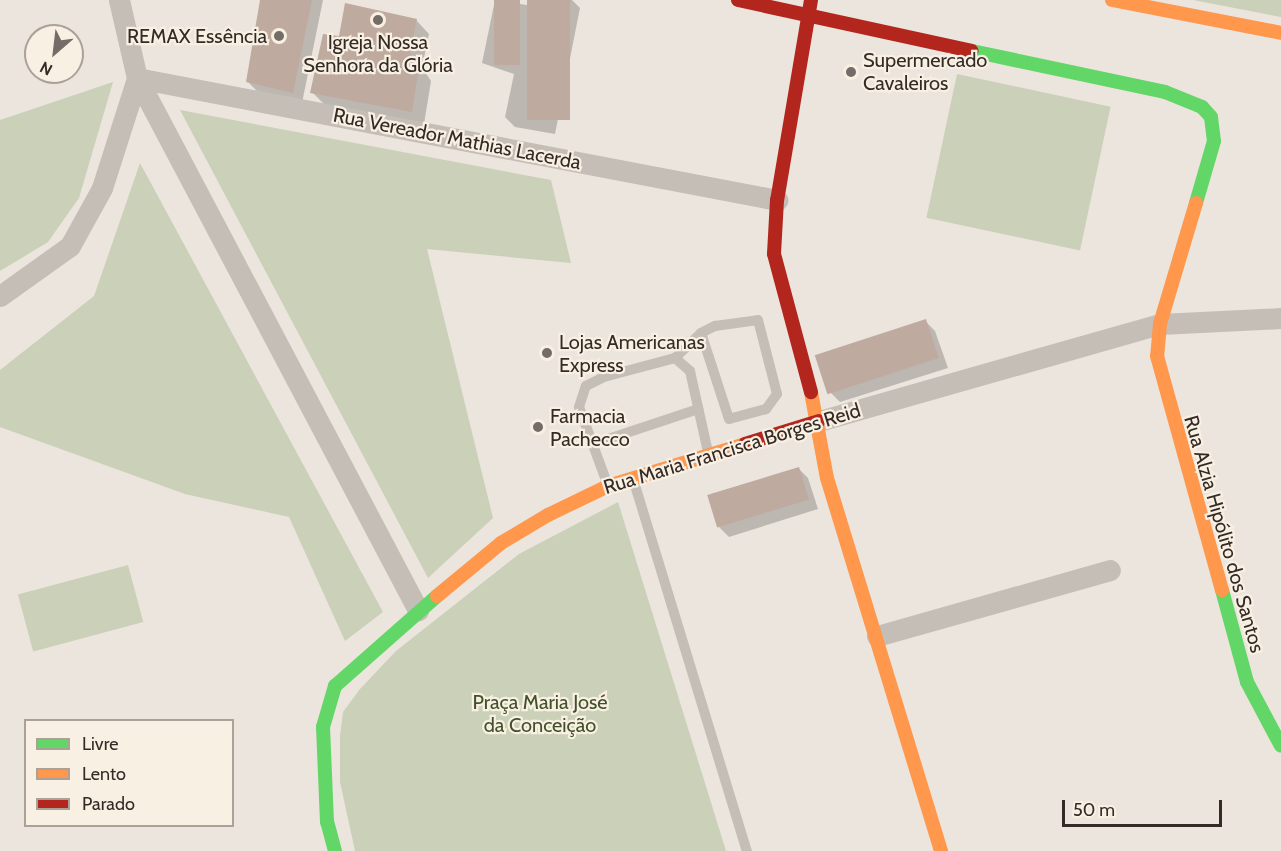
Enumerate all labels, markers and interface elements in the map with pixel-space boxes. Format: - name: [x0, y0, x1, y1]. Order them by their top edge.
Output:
- marker: Igreja Nossa Senhora da Glória: [371, 13, 385, 27]
- north arrow: [24, 24, 84, 84]
- place label: REMAX Essência: [127, 24, 267, 48]
- marker: REMAX Essência: [272, 29, 286, 43]
- place label: Igreja Nossa Senhora da Glória: [303, 30, 453, 77]
- place label: Supermercado Cavaleiros: [863, 48, 987, 95]
- text: N: [37, 58, 56, 80]
- marker: Supermercado Cavaleiros: [844, 65, 858, 79]
- street label: Rua Vereador Mathias Lacerda: [331, 103, 583, 175]
- place label: Lojas Americanas Express: [559, 330, 705, 377]
- marker: Lojas Americanas Express: [540, 346, 554, 360]
- street label: Rua Maria Francisca Borges Reid: [601, 398, 863, 500]
- place label: Farmacia Pachecco: [550, 404, 630, 451]
- street label: Rua Alzia Hipólito dos Santos: [1179, 413, 1269, 655]
- marker: Farmacia Pachecco: [531, 420, 545, 434]
- park label: Praça Maria José da Conceição: [473, 690, 607, 737]
- legend: [24, 719, 234, 827]
- text: Livre: [82, 733, 118, 755]
- text: Lento: [82, 763, 126, 785]
- scale bar: [1065, 788, 1226, 826]
- text: Parado: [82, 793, 135, 815]
- text: 50 m: [1073, 799, 1115, 821]

